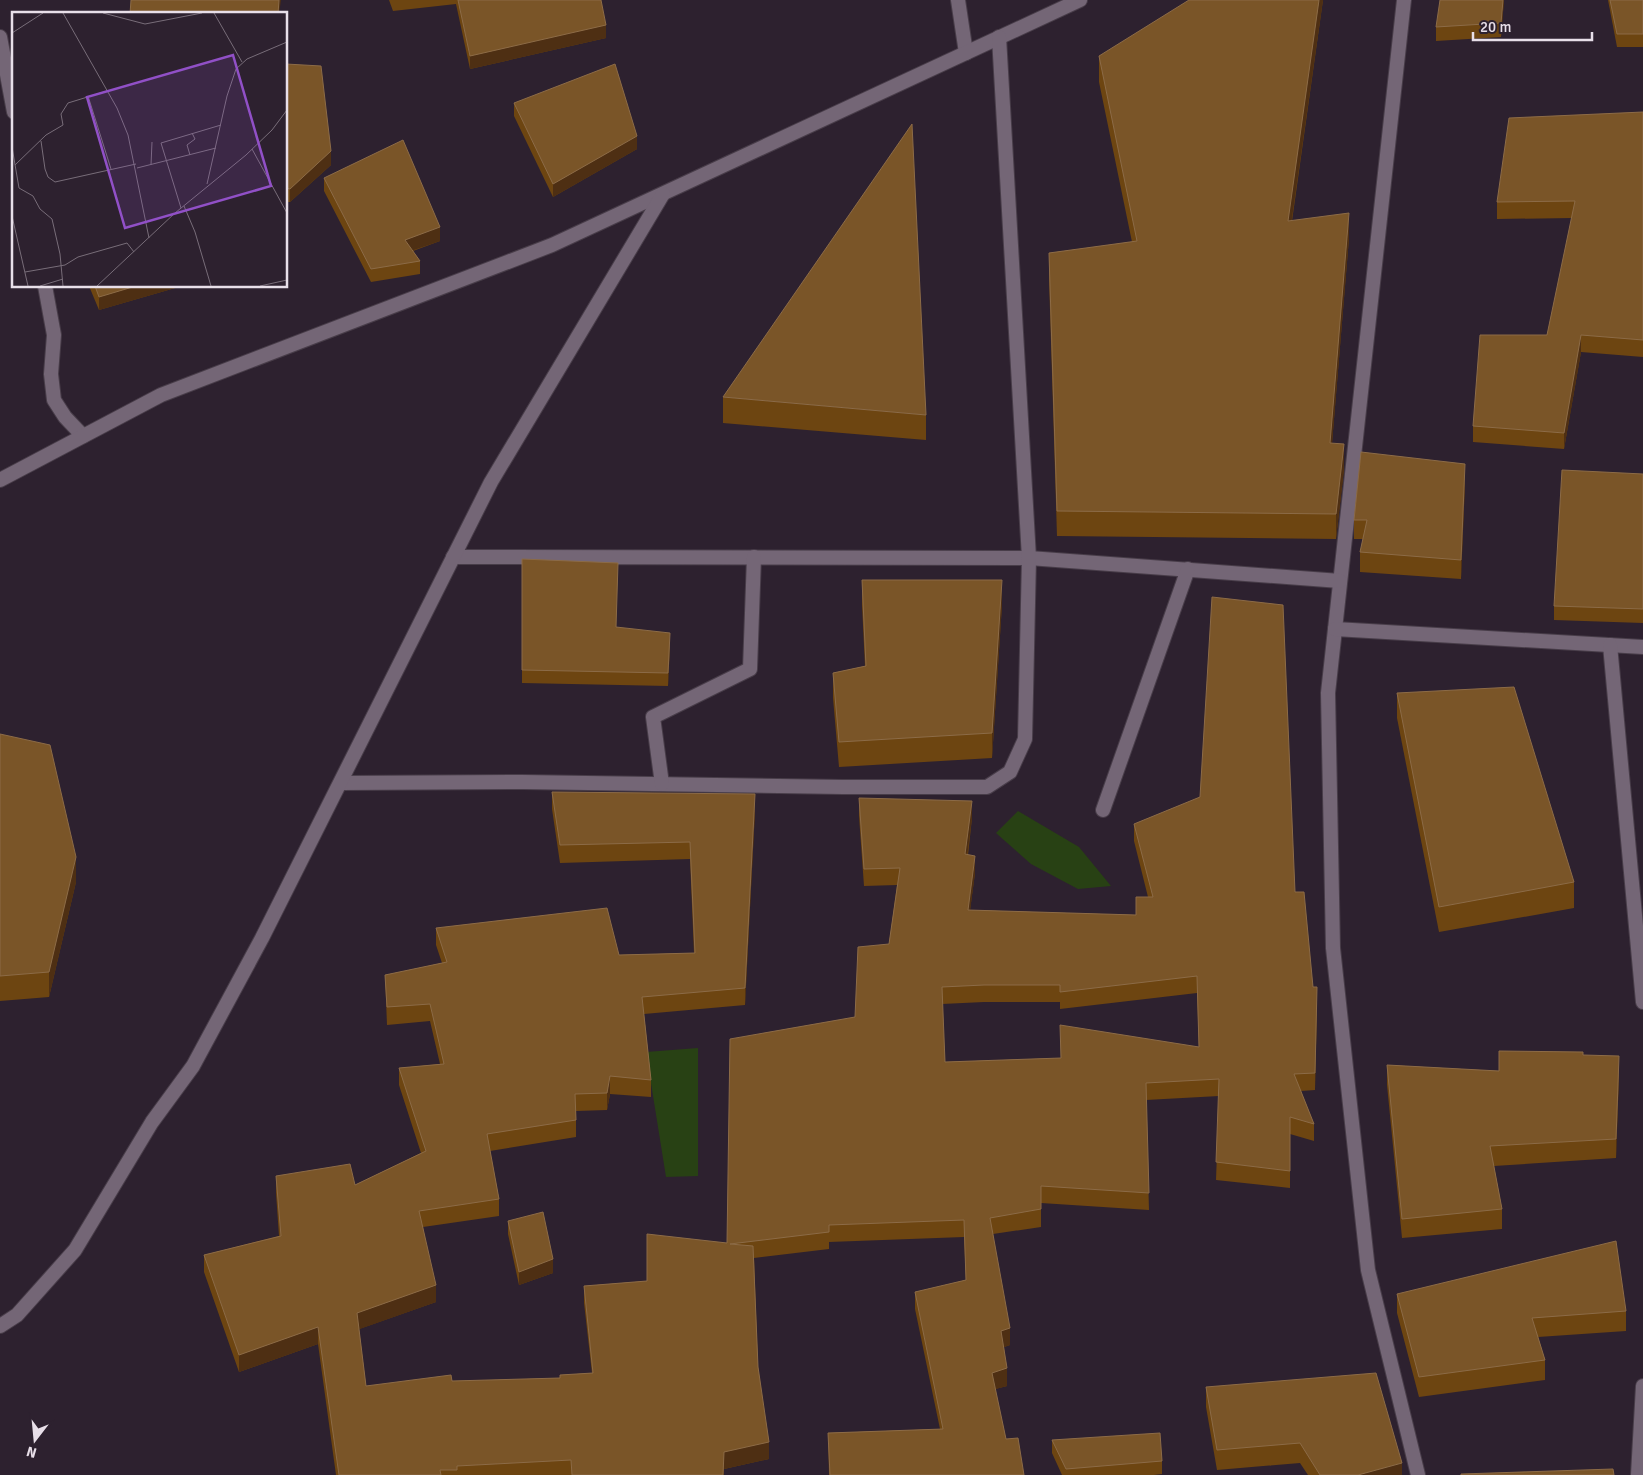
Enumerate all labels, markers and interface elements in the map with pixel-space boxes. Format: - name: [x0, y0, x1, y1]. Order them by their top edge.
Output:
- scale bar: [1473, 10, 1592, 42]
- inset map: [12, 12, 288, 288]
- text: 20 m: [1480, 18, 1511, 36]
- north arrow: [10, 1415, 60, 1465]
- text: N: [25, 1443, 39, 1462]

